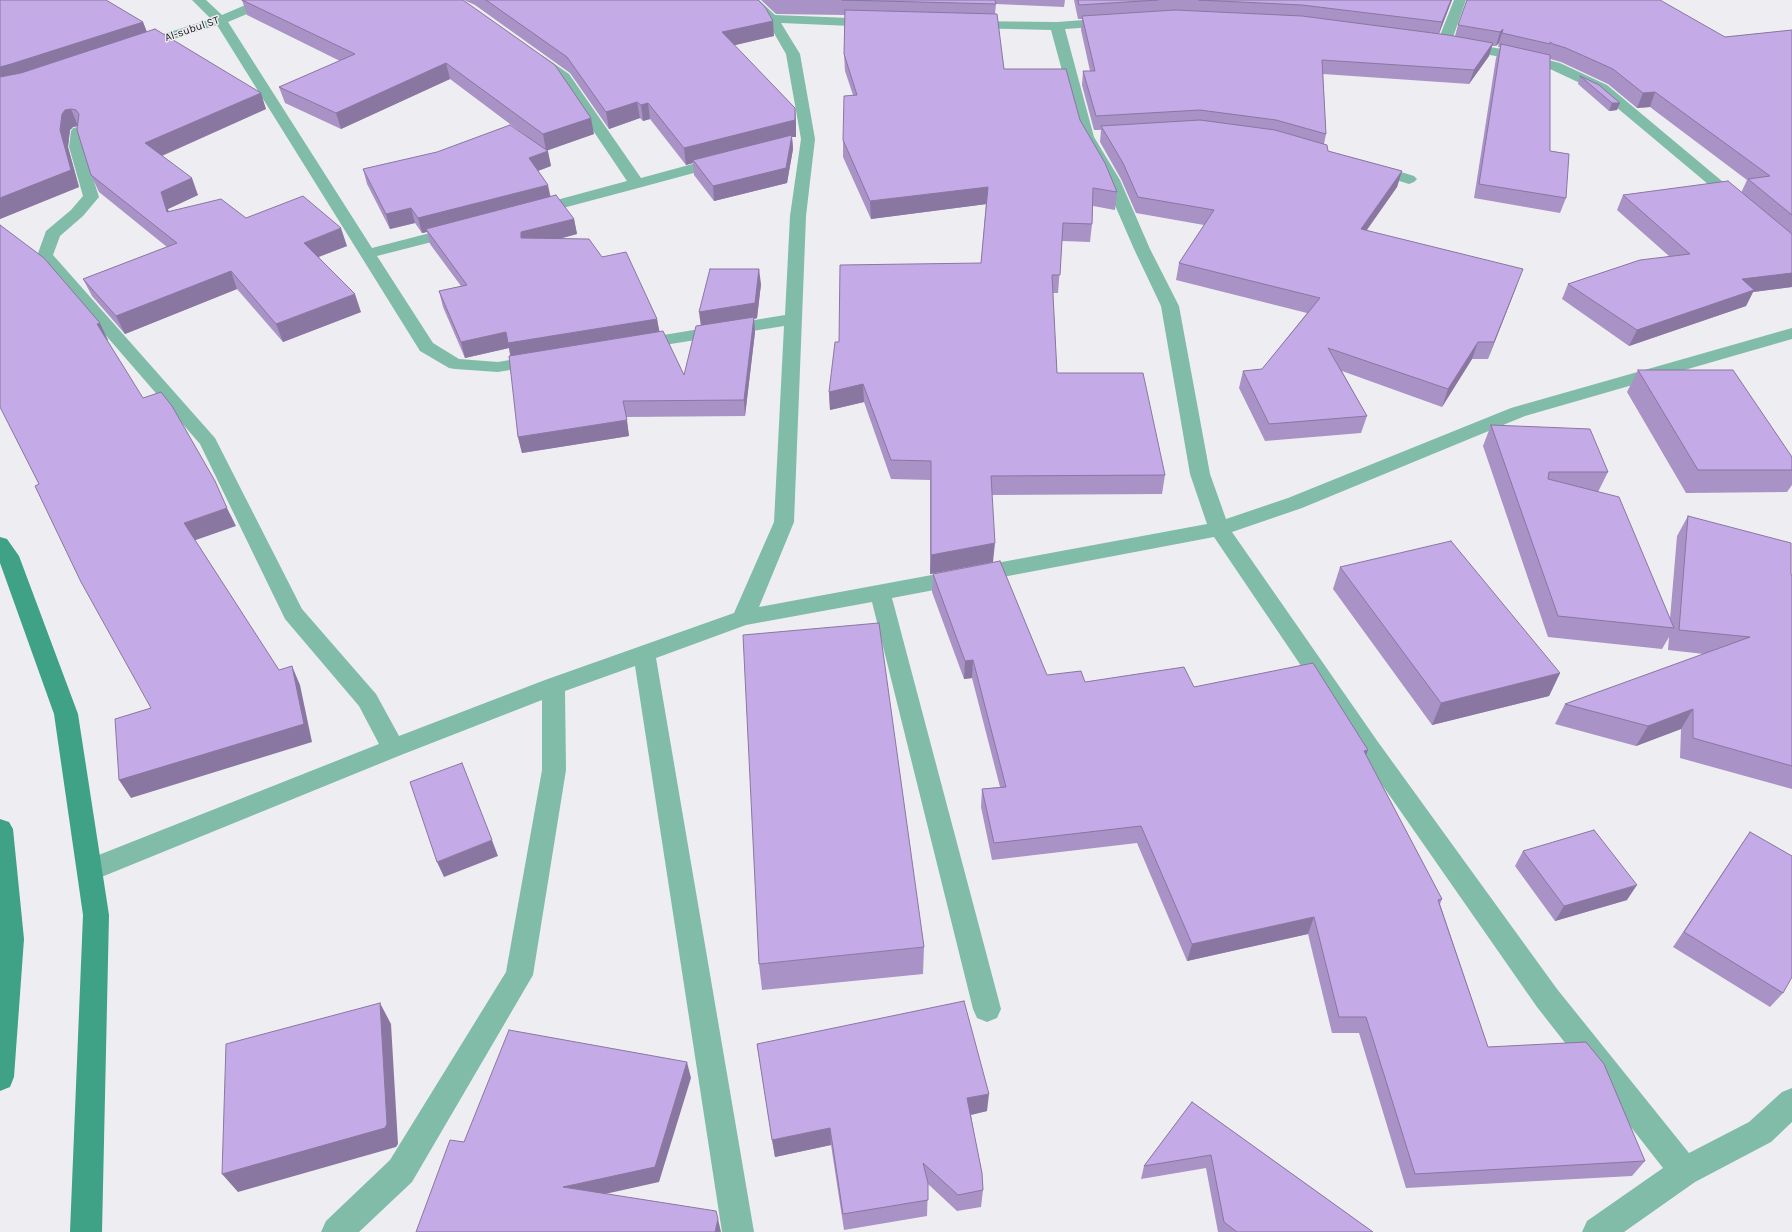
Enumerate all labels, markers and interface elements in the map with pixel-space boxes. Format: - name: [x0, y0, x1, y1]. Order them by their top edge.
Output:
- street label: Al-subul ST: [163, 14, 221, 44]

